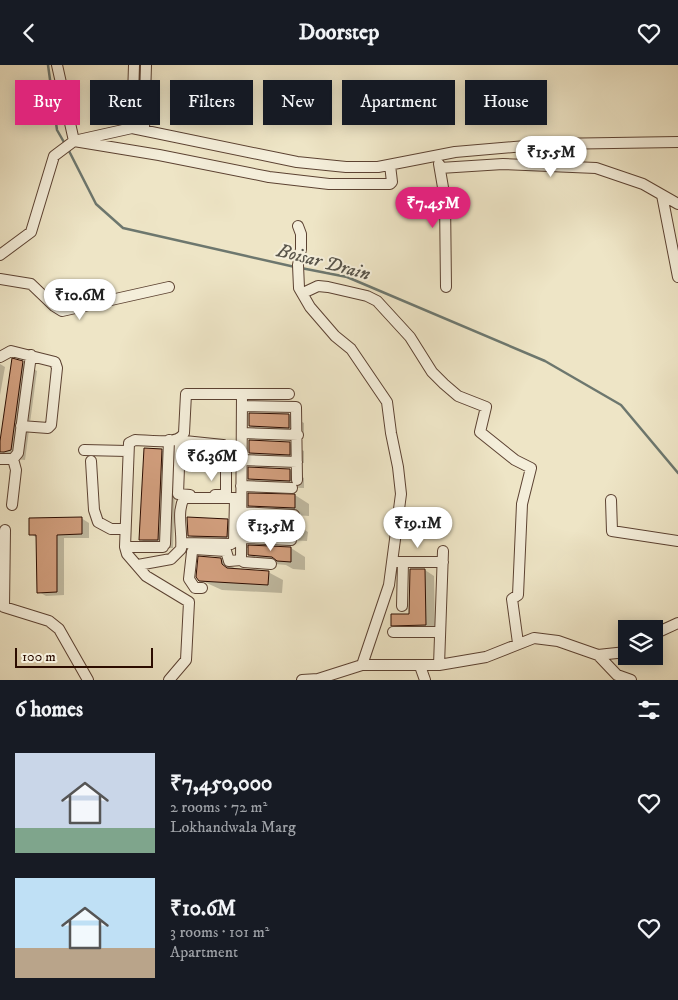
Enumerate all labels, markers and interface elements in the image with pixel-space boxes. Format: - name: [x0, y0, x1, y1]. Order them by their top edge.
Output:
- icon: back: [15, 19, 43, 47]
- text: Doorstep: [299, 19, 379, 46]
- icon: heart: [635, 19, 663, 47]
- chip: Buy: [15, 80, 80, 125]
- chip: Rent: [90, 80, 160, 125]
- chip: Filters: [170, 80, 253, 125]
- chip: New: [263, 80, 332, 125]
- chip: Apartment: [342, 80, 455, 125]
- chip: House: [465, 80, 547, 125]
- pin: ₹15.5M: [510, 135, 592, 178]
- text: ₹15.5M: [527, 142, 575, 162]
- pin: ₹7.45M: [392, 186, 474, 229]
- text: ₹7.45M: [406, 193, 460, 213]
- water label: Boisar Drain: [273, 239, 373, 286]
- pin: ₹10.6M: [39, 279, 121, 321]
- text: ₹10.6M: [55, 285, 105, 305]
- pin: ₹6.36M: [171, 439, 253, 482]
- text: ₹6.36M: [187, 446, 237, 466]
- pin: ₹19.1M: [377, 507, 459, 549]
- pin: ₹13.5M: [230, 509, 312, 552]
- text: ₹19.1M: [394, 513, 442, 533]
- text: ₹13.5M: [247, 516, 295, 536]
- map controls: [618, 620, 663, 665]
- button: layers: [618, 620, 663, 665]
- scale bar: [15, 645, 152, 668]
- text: 100 m: [22, 648, 56, 666]
- icon: filters: [635, 696, 663, 724]
- text: 6 homes: [15, 697, 83, 723]
- text: ₹7,450,000: [170, 771, 272, 797]
- icon: home: [55, 773, 115, 833]
- icon: heart: [635, 789, 663, 817]
- text: 2 rooms · 72 m²: [170, 797, 267, 817]
- text: Lokhandwala Marg: [170, 817, 296, 837]
- text: ₹10.6M: [170, 896, 236, 922]
- icon: home: [55, 898, 115, 958]
- icon: heart: [635, 914, 663, 942]
- text: 3 rooms · 101 m²: [170, 922, 269, 942]
- text: Apartment: [170, 942, 238, 962]

